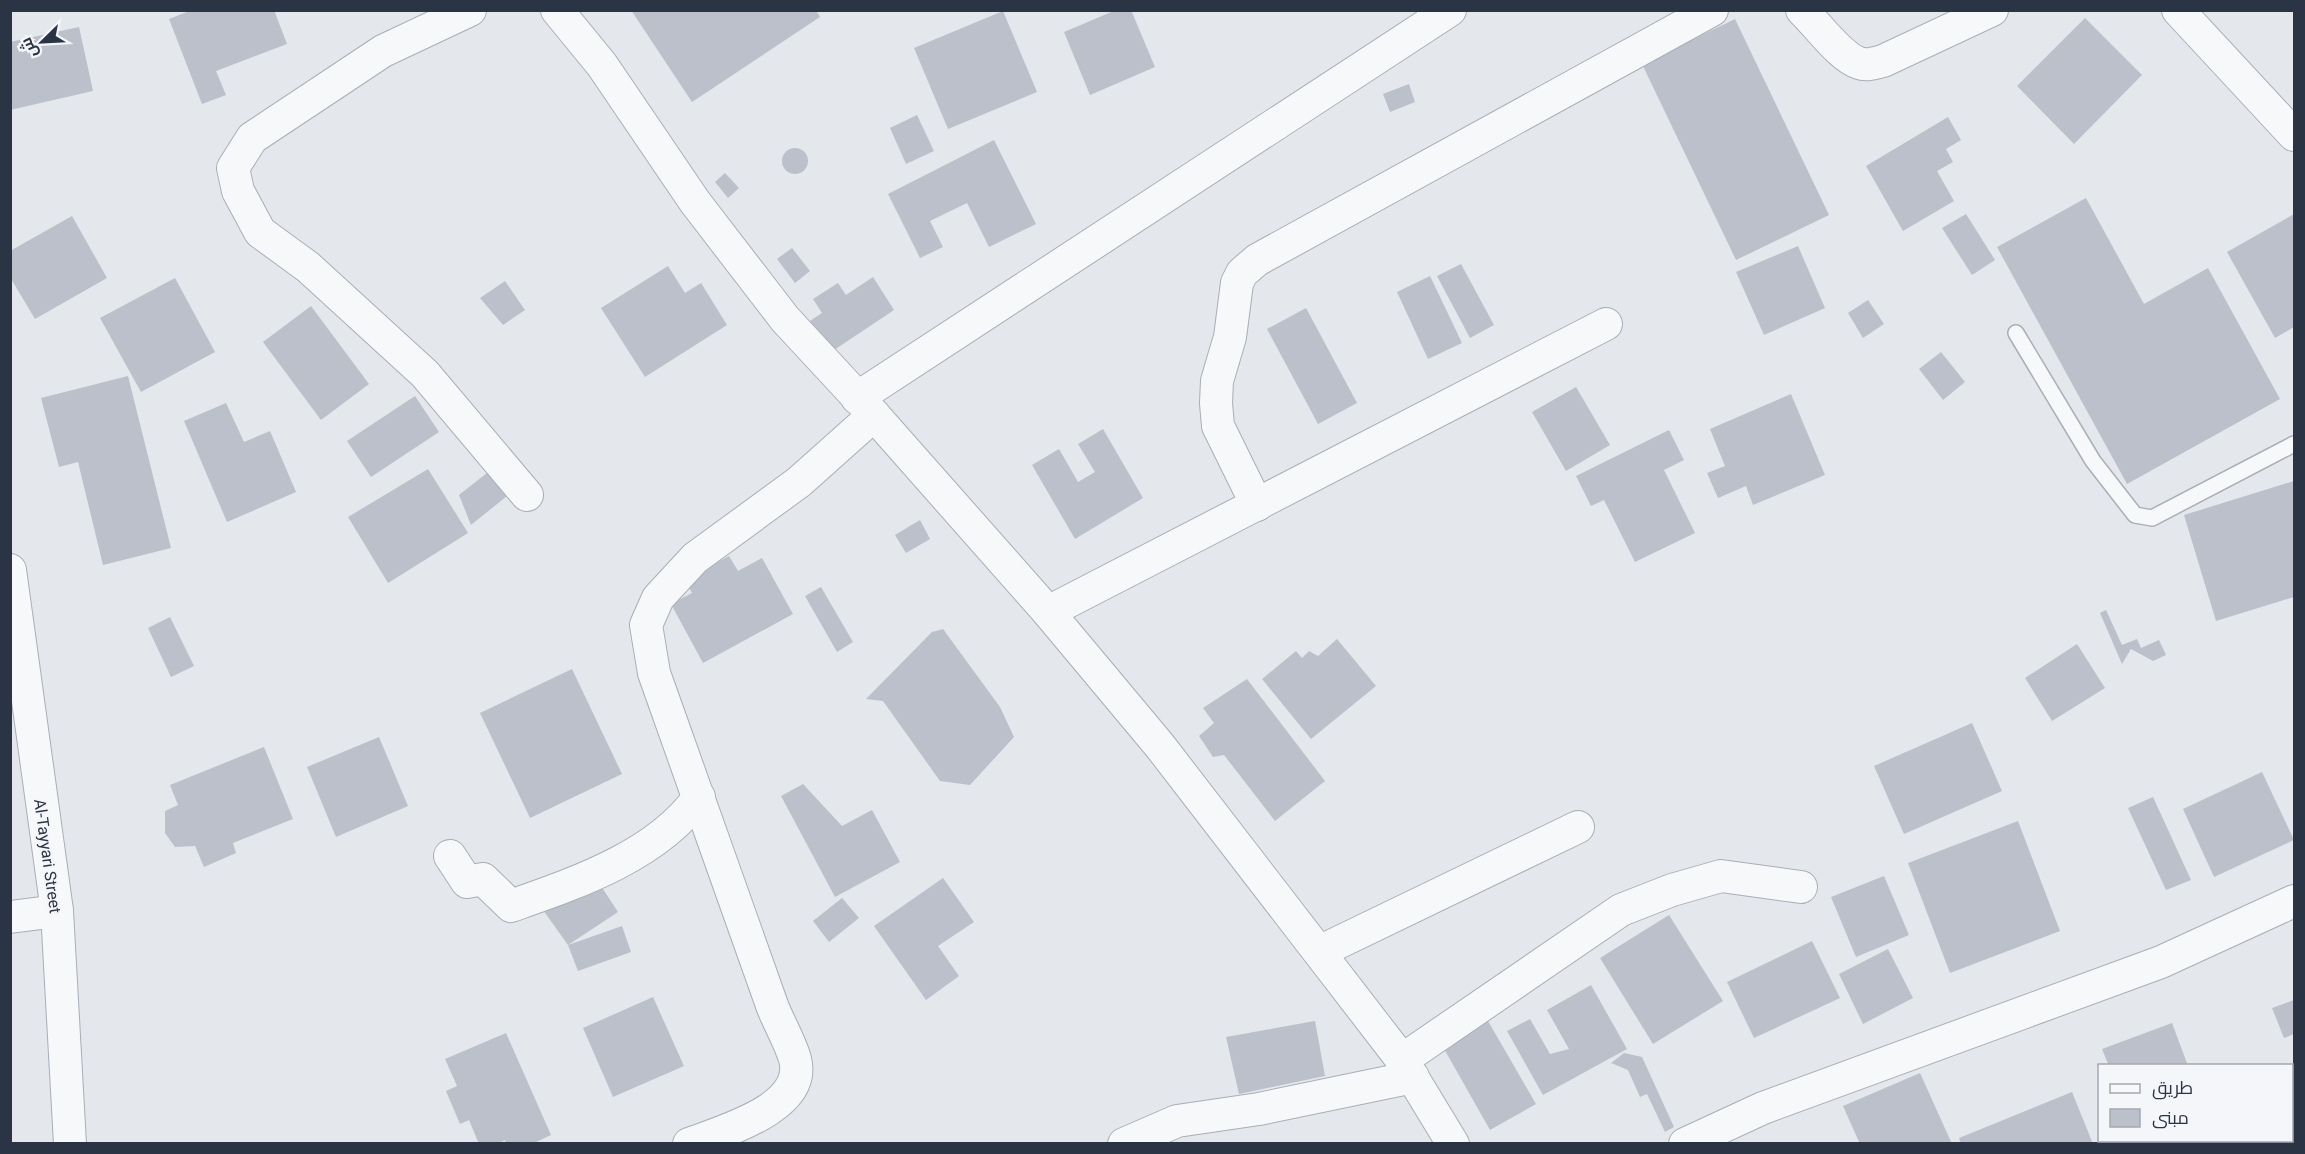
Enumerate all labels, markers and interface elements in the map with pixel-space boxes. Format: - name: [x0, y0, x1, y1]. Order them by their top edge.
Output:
- north arrow: [12, 12, 72, 72]
- text: ش: [16, 35, 42, 61]
- street label: Al-Tayyari Street: [30, 798, 65, 914]
- legend: [2098, 1064, 2293, 1142]
- text: طريق: [2152, 1077, 2193, 1100]
- text: مبنى: [2152, 1107, 2189, 1129]

